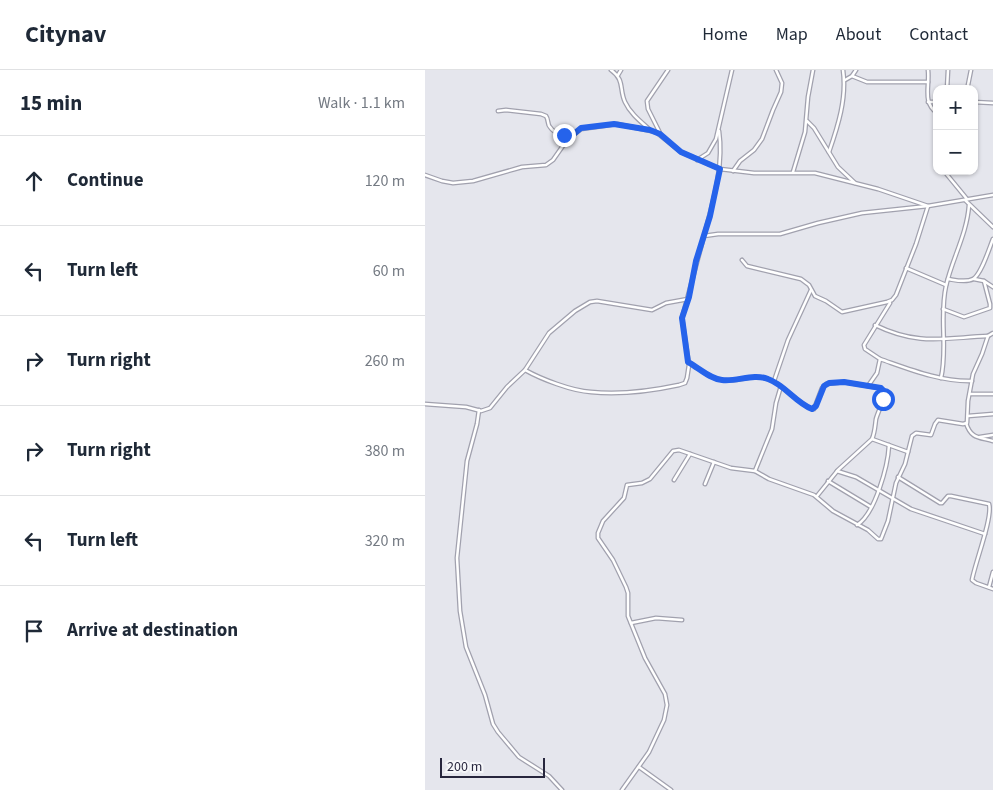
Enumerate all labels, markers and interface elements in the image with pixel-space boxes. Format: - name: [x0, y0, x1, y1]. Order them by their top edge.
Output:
- text: Citynav: [25, 17, 106, 52]
- text: Home: [702, 22, 748, 47]
- text: Map: [776, 22, 808, 47]
- text: About: [836, 22, 881, 47]
- text: Contact: [909, 22, 968, 47]
- map controls: [933, 85, 978, 175]
- button: +: [933, 85, 978, 130]
- text: 15 min: [20, 88, 82, 118]
- text: Walk · 1.1 km: [318, 92, 405, 114]
- route end: [553, 124, 576, 147]
- button: −: [933, 130, 978, 175]
- icon: ahead: [20, 167, 48, 195]
- text: Continue: [67, 167, 144, 194]
- text: 120 m: [365, 170, 405, 192]
- icon: left: [20, 257, 48, 285]
- text: Turn left: [67, 257, 138, 284]
- text: 60 m: [373, 260, 405, 282]
- icon: right: [20, 347, 48, 375]
- text: Turn right: [67, 347, 151, 374]
- text: 260 m: [365, 350, 405, 372]
- route start: [872, 388, 895, 411]
- icon: right: [20, 437, 48, 465]
- text: Turn right: [67, 437, 151, 464]
- text: 380 m: [365, 440, 405, 462]
- icon: left: [20, 527, 48, 555]
- text: Turn left: [67, 527, 138, 554]
- text: 320 m: [365, 530, 405, 552]
- icon: arrive: [20, 617, 48, 645]
- text: Arrive at destination: [67, 617, 238, 644]
- scale bar: [440, 755, 545, 778]
- text: 200 m: [447, 757, 482, 777]

